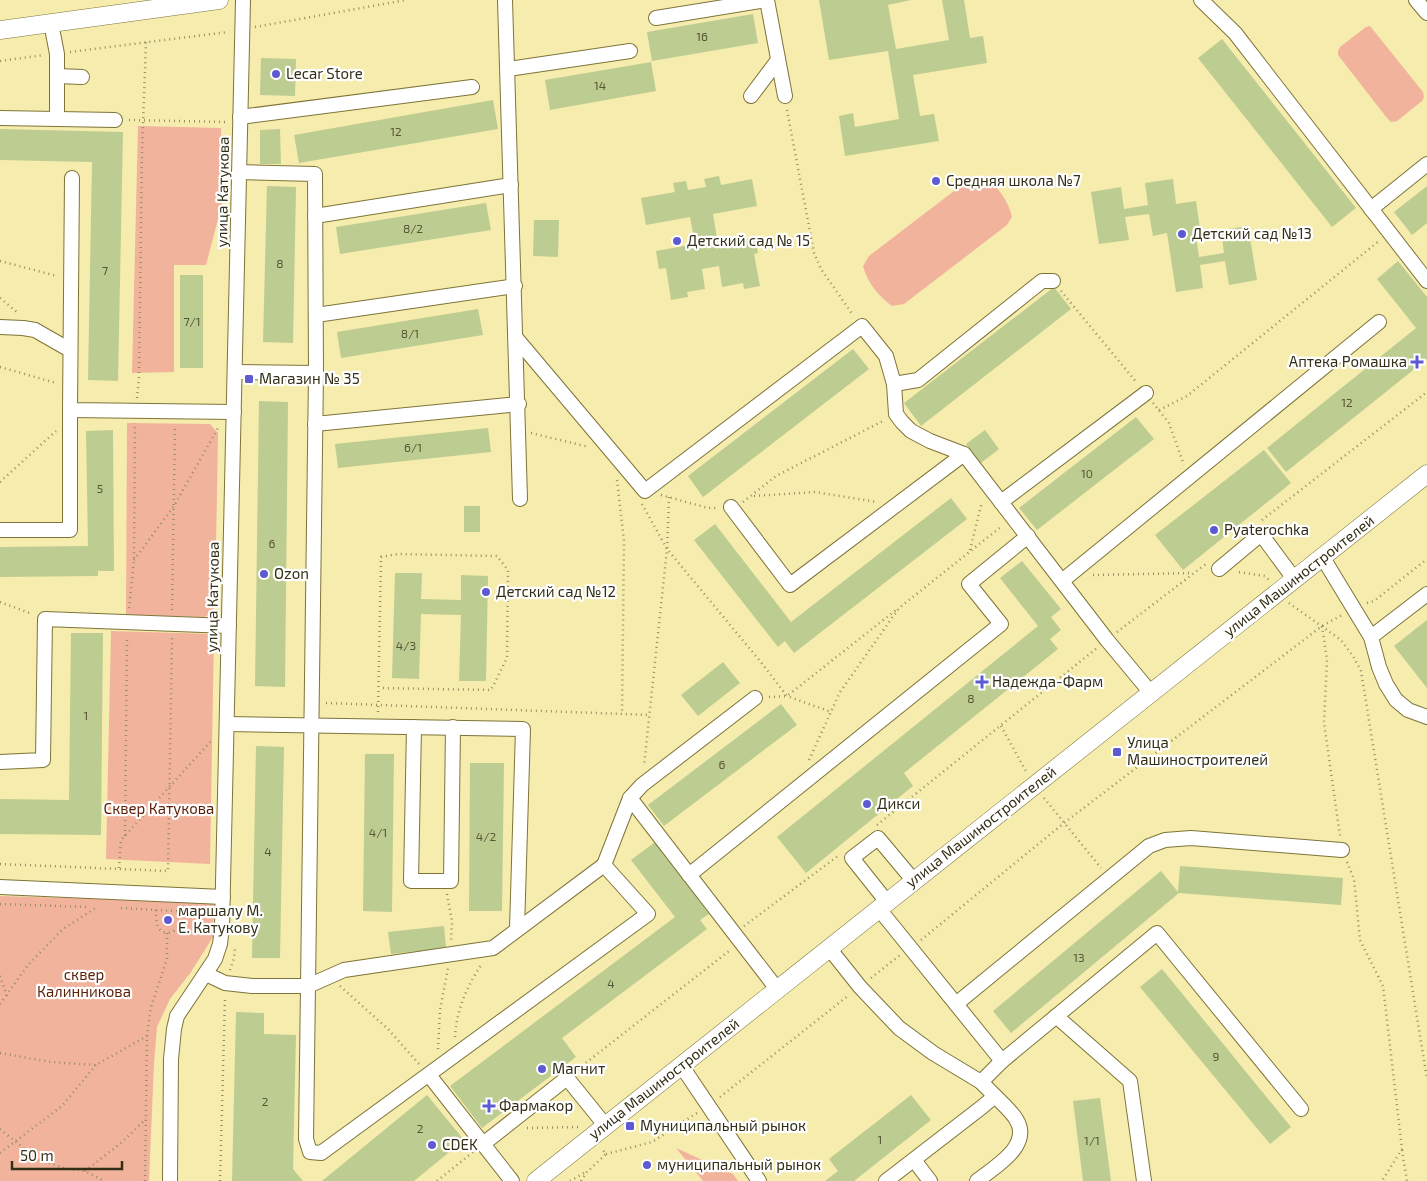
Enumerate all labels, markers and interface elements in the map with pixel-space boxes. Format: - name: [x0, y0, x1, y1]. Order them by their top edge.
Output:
- house number: 16: [696, 29, 708, 43]
- place label: Lecar Store: [286, 64, 363, 82]
- marker: Lecar Store: [270, 68, 282, 80]
- house number: 14: [594, 78, 606, 92]
- house number: 12: [390, 124, 402, 138]
- street label: улица Катукова: [212, 136, 233, 248]
- place label: Средняя школа №7: [946, 171, 1081, 189]
- marker: Средняя школа №7: [930, 175, 942, 187]
- house number: 8/2: [403, 221, 423, 235]
- place label: Детский сад №13: [1192, 224, 1312, 242]
- marker: Детский сад №13: [1176, 228, 1188, 240]
- place label: Детский сад № 15: [687, 231, 810, 249]
- marker: Детский сад № 15: [671, 235, 683, 247]
- house number: 8: [276, 256, 284, 270]
- house number: 7: [102, 263, 108, 277]
- house number: 7/1: [183, 314, 201, 328]
- house number: 8/1: [401, 326, 419, 340]
- place label: Аптека Ромашка: [1289, 352, 1407, 370]
- marker: Аптека Ромашка: [1411, 356, 1423, 368]
- place label: Магазин № 35: [259, 369, 360, 387]
- marker: Магазин № 35: [243, 373, 255, 385]
- house number: 12: [1341, 395, 1353, 409]
- house number: 6/1: [404, 440, 422, 454]
- house number: 10: [1081, 466, 1093, 480]
- house number: 5: [97, 481, 103, 495]
- street label: улица Машиностроителей: [1219, 511, 1378, 640]
- place label: Pyaterochka: [1224, 520, 1309, 538]
- marker: Pyaterochka: [1208, 524, 1220, 536]
- house number: 6: [269, 536, 276, 550]
- street label: улица Катукова: [202, 541, 223, 653]
- place label: Ozon: [274, 564, 309, 582]
- marker: Ozon: [258, 568, 270, 580]
- place label: Детский сад №12: [496, 582, 616, 600]
- marker: Детский сад №12: [480, 586, 492, 598]
- house number: 4/3: [396, 638, 416, 652]
- place label: Надежда-Фарм: [992, 672, 1103, 690]
- marker: Надежда-Фарм: [976, 676, 988, 688]
- house number: 8: [967, 691, 975, 705]
- house number: 1: [84, 708, 88, 722]
- place label: Улица Машиностроителей: [1127, 733, 1268, 768]
- marker: Улица Машиностроителей: [1111, 746, 1123, 758]
- house number: 6: [719, 757, 726, 771]
- street label: улица Машиностроителей: [901, 762, 1060, 891]
- place label: Дикси: [877, 794, 920, 812]
- marker: Дикси: [861, 798, 873, 810]
- park label: Сквер Катукова: [104, 799, 214, 818]
- house number: 4/1: [369, 825, 387, 839]
- house number: 4/2: [476, 829, 496, 843]
- house number: 4: [264, 844, 272, 858]
- place label: маршалу М. Е. Катукову: [178, 901, 263, 937]
- marker: маршалу М. Е. Катукову: [162, 914, 174, 926]
- house number: 13: [1073, 950, 1085, 964]
- park label: сквер Калинникова: [37, 965, 131, 1000]
- house number: 4: [607, 976, 615, 990]
- street label: улица Машиностроителей: [584, 1014, 743, 1143]
- house number: 9: [1213, 1049, 1220, 1063]
- place label: Магнит: [552, 1059, 605, 1077]
- marker: Магнит: [536, 1063, 548, 1075]
- house number: 2: [262, 1094, 269, 1108]
- place label: Фармакор: [499, 1096, 573, 1114]
- marker: Фармакор: [483, 1100, 495, 1112]
- place label: Муниципальный рынок: [640, 1116, 806, 1135]
- marker: Муниципальный рынок: [624, 1120, 636, 1132]
- house number: 2: [417, 1121, 424, 1135]
- house number: 1: [878, 1132, 882, 1146]
- house number: 1/1: [1084, 1133, 1100, 1147]
- place label: CDEK: [442, 1135, 478, 1153]
- scale bar: [12, 1138, 122, 1170]
- marker: CDEK: [426, 1139, 438, 1151]
- text: 50 m: [20, 1146, 54, 1164]
- place label: муниципальный рынок: [657, 1155, 821, 1174]
- marker: муниципальный рынок: [641, 1159, 653, 1171]

